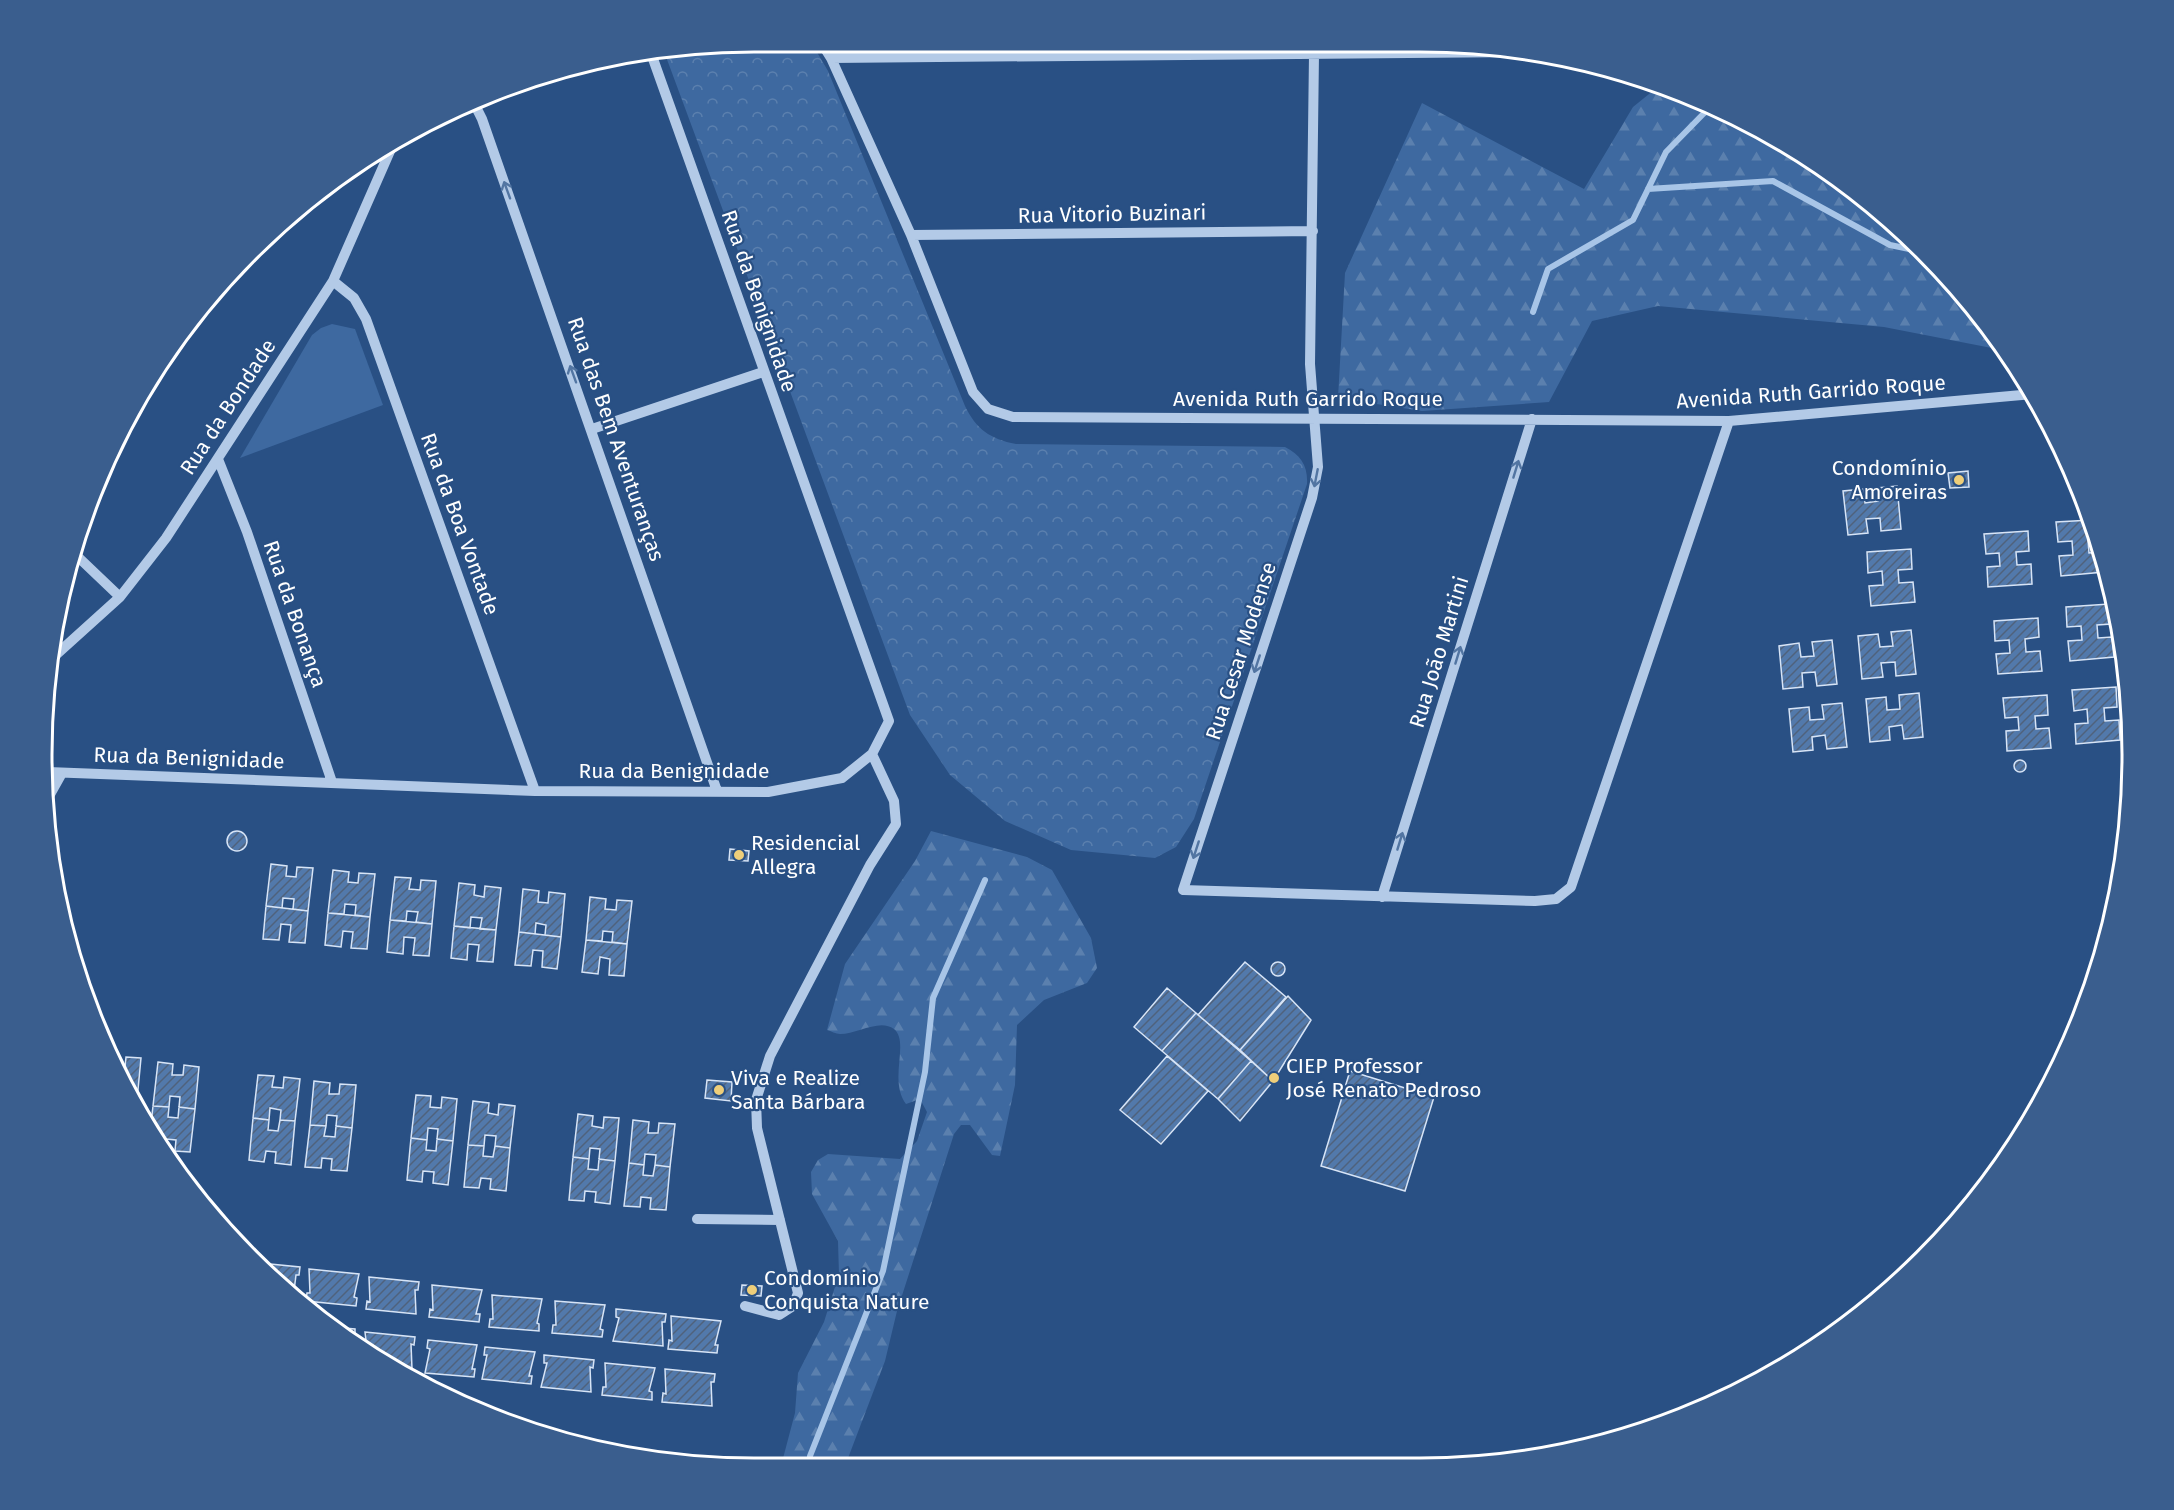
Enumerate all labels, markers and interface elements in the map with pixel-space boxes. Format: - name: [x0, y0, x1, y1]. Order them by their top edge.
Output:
- one-way arrow: [501, 182, 512, 200]
- street label: Rua Vitorio Buzinari: [1017, 199, 1207, 229]
- street label: Rua da Benignidade: [716, 206, 802, 396]
- street label: Rua das Bem Aventuranças: [562, 313, 670, 565]
- street label: Rua da Bondade: [174, 334, 282, 480]
- one-way arrow: [566, 365, 577, 384]
- street label: Avenida Ruth Garrido Roque: [1675, 370, 1947, 414]
- street label: Avenida Ruth Garrido Roque: [1173, 386, 1443, 412]
- street label: Rua da Boa Vontade: [415, 429, 505, 619]
- place label: Condomínio Amoreiras: [1832, 455, 1947, 505]
- one-way arrow: [1511, 460, 1522, 479]
- one-way arrow: [1310, 468, 1321, 488]
- marker: Condomínio Amoreiras: [1952, 473, 1966, 487]
- street label: Rua da Bonança: [258, 537, 332, 691]
- street label: Rua Cesar Modense: [1200, 559, 1282, 743]
- street label: Rua João Martini: [1404, 573, 1474, 731]
- one-way arrow: [1453, 646, 1464, 665]
- one-way arrow: [1251, 654, 1262, 673]
- street label: Rua da Benignidade: [93, 742, 285, 774]
- street label: Rua da Benignidade: [578, 758, 770, 784]
- place label: Residencial Allegra: [751, 830, 860, 880]
- one-way arrow: [1395, 832, 1406, 851]
- one-way arrow: [1190, 840, 1201, 859]
- marker: Residencial Allegra: [732, 848, 746, 862]
- place label: CIEP Professor José Renato Pedroso: [1286, 1053, 1482, 1103]
- place label: Viva e Realize Santa Bárbara: [731, 1065, 865, 1115]
- marker: CIEP Professor José Renato Pedroso: [1267, 1071, 1281, 1085]
- marker: Viva e Realize Santa Bárbara: [712, 1083, 726, 1097]
- place label: Condomínio Conquista Nature: [764, 1265, 929, 1315]
- marker: Condomínio Conquista Nature: [745, 1283, 759, 1297]

